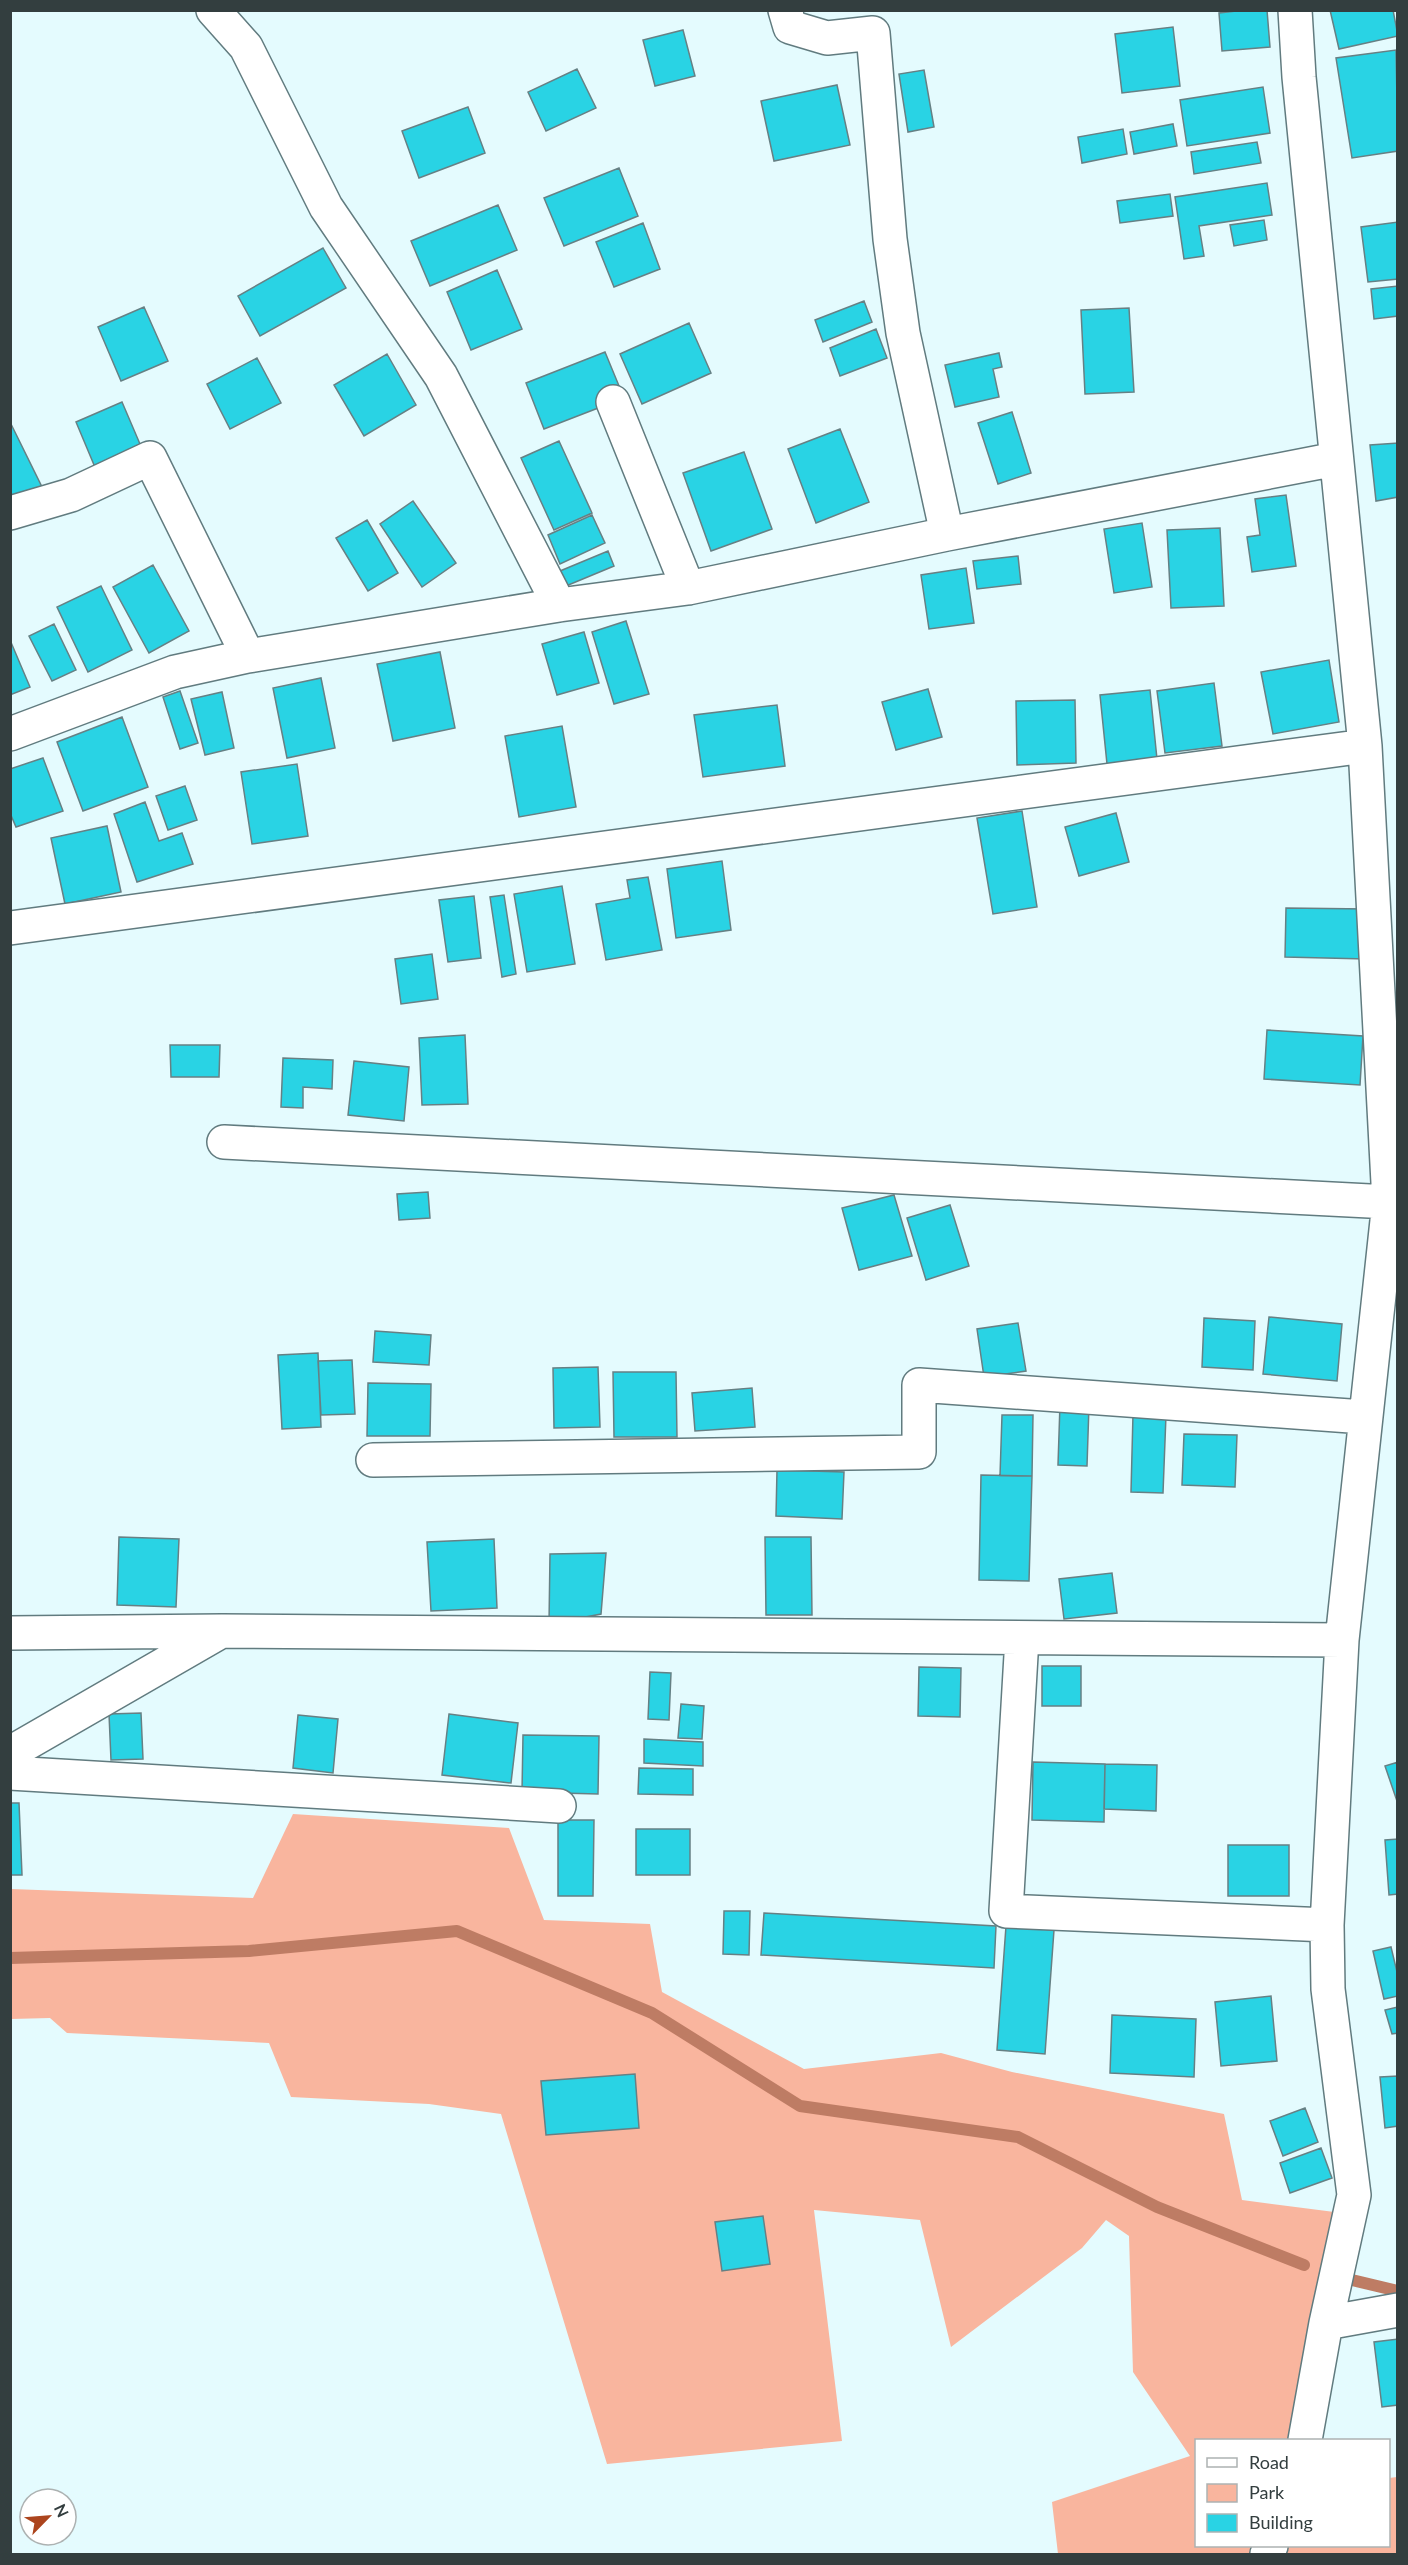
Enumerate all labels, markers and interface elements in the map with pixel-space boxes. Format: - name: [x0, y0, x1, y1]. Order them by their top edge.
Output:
- legend: [1195, 2439, 1390, 2547]
- text: Road: [1249, 2451, 1289, 2473]
- text: Park: [1249, 2481, 1285, 2503]
- north arrow: [18, 2487, 78, 2547]
- text: N: [51, 2501, 73, 2520]
- text: Building: [1249, 2511, 1313, 2533]

